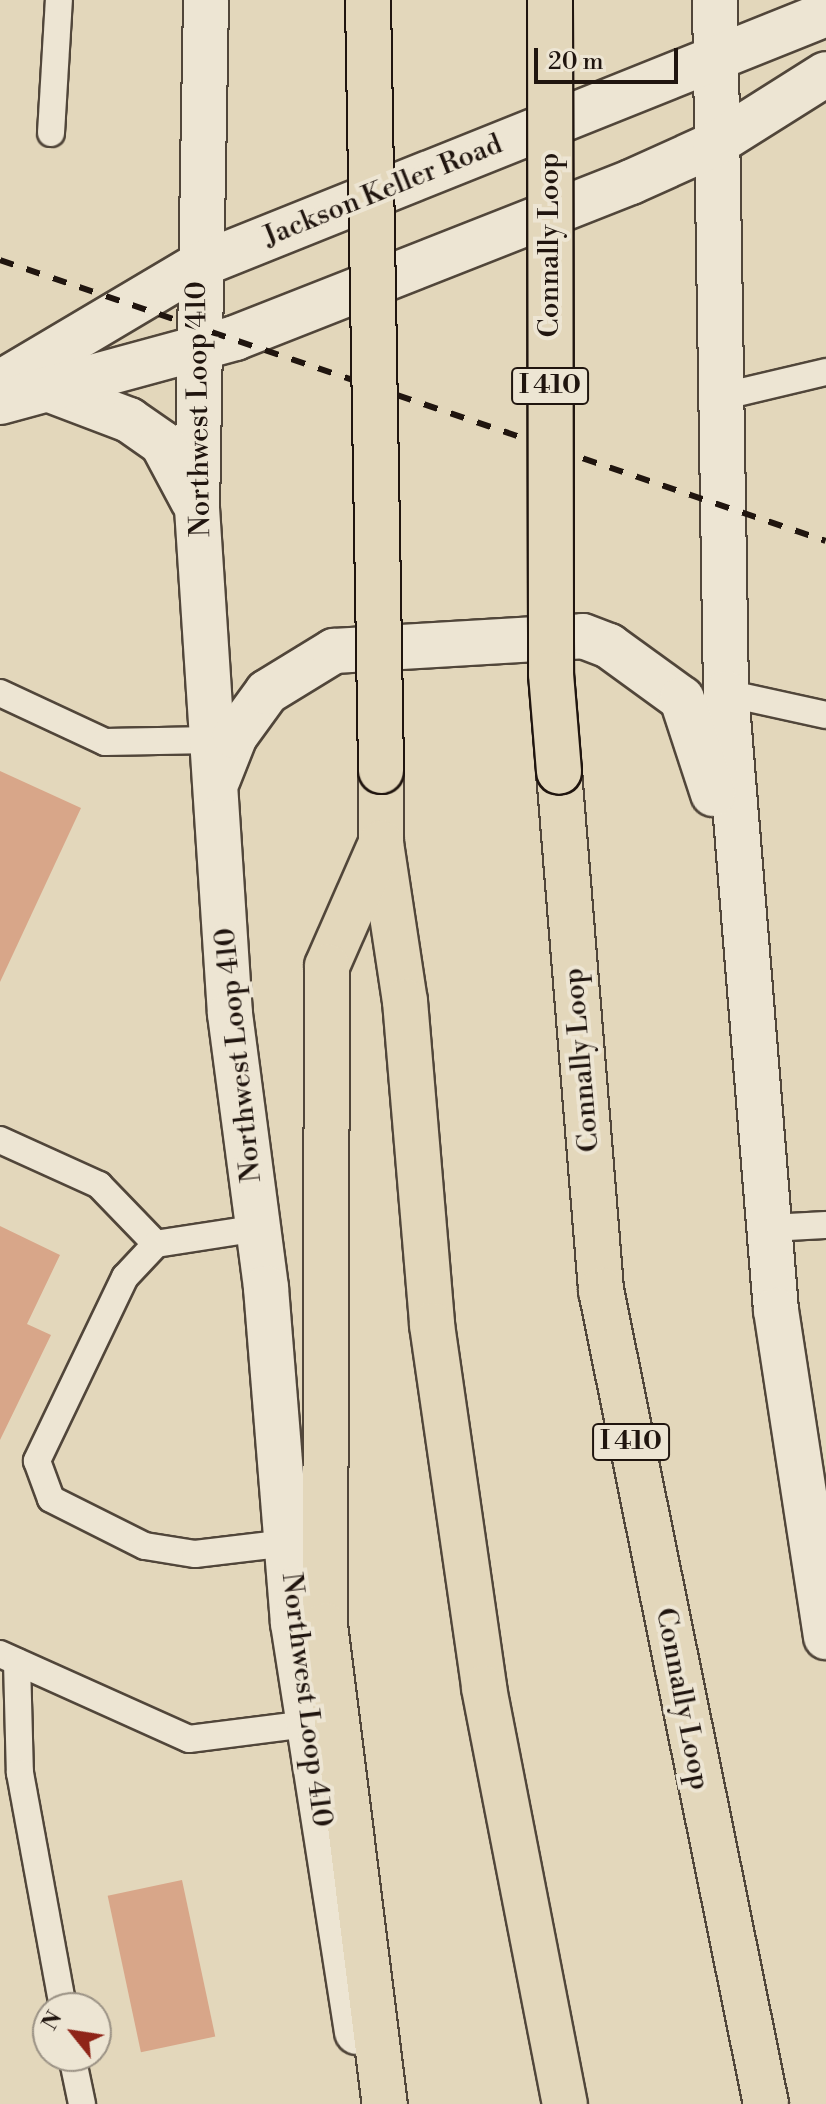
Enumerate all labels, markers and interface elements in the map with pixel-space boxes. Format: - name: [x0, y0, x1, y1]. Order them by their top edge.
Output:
- scale bar: [538, 32, 682, 82]
- text: 20 m: [548, 47, 604, 77]
- street label: Jackson Keller Road: [259, 128, 507, 254]
- street label: Connally Loop: [533, 153, 567, 337]
- street label: Northwest Loop 410: [180, 281, 218, 537]
- road number: I 410: [510, 364, 590, 408]
- street label: Northwest Loop 410: [209, 926, 269, 1184]
- street label: Connally Loop: [557, 967, 607, 1153]
- road number: I 410: [591, 1420, 671, 1464]
- street label: Northwest Loop 410: [274, 1571, 338, 1829]
- street label: Connally Loop: [648, 1605, 716, 1793]
- north arrow: [32, 1992, 112, 2072]
- text: N: [36, 2006, 69, 2035]

